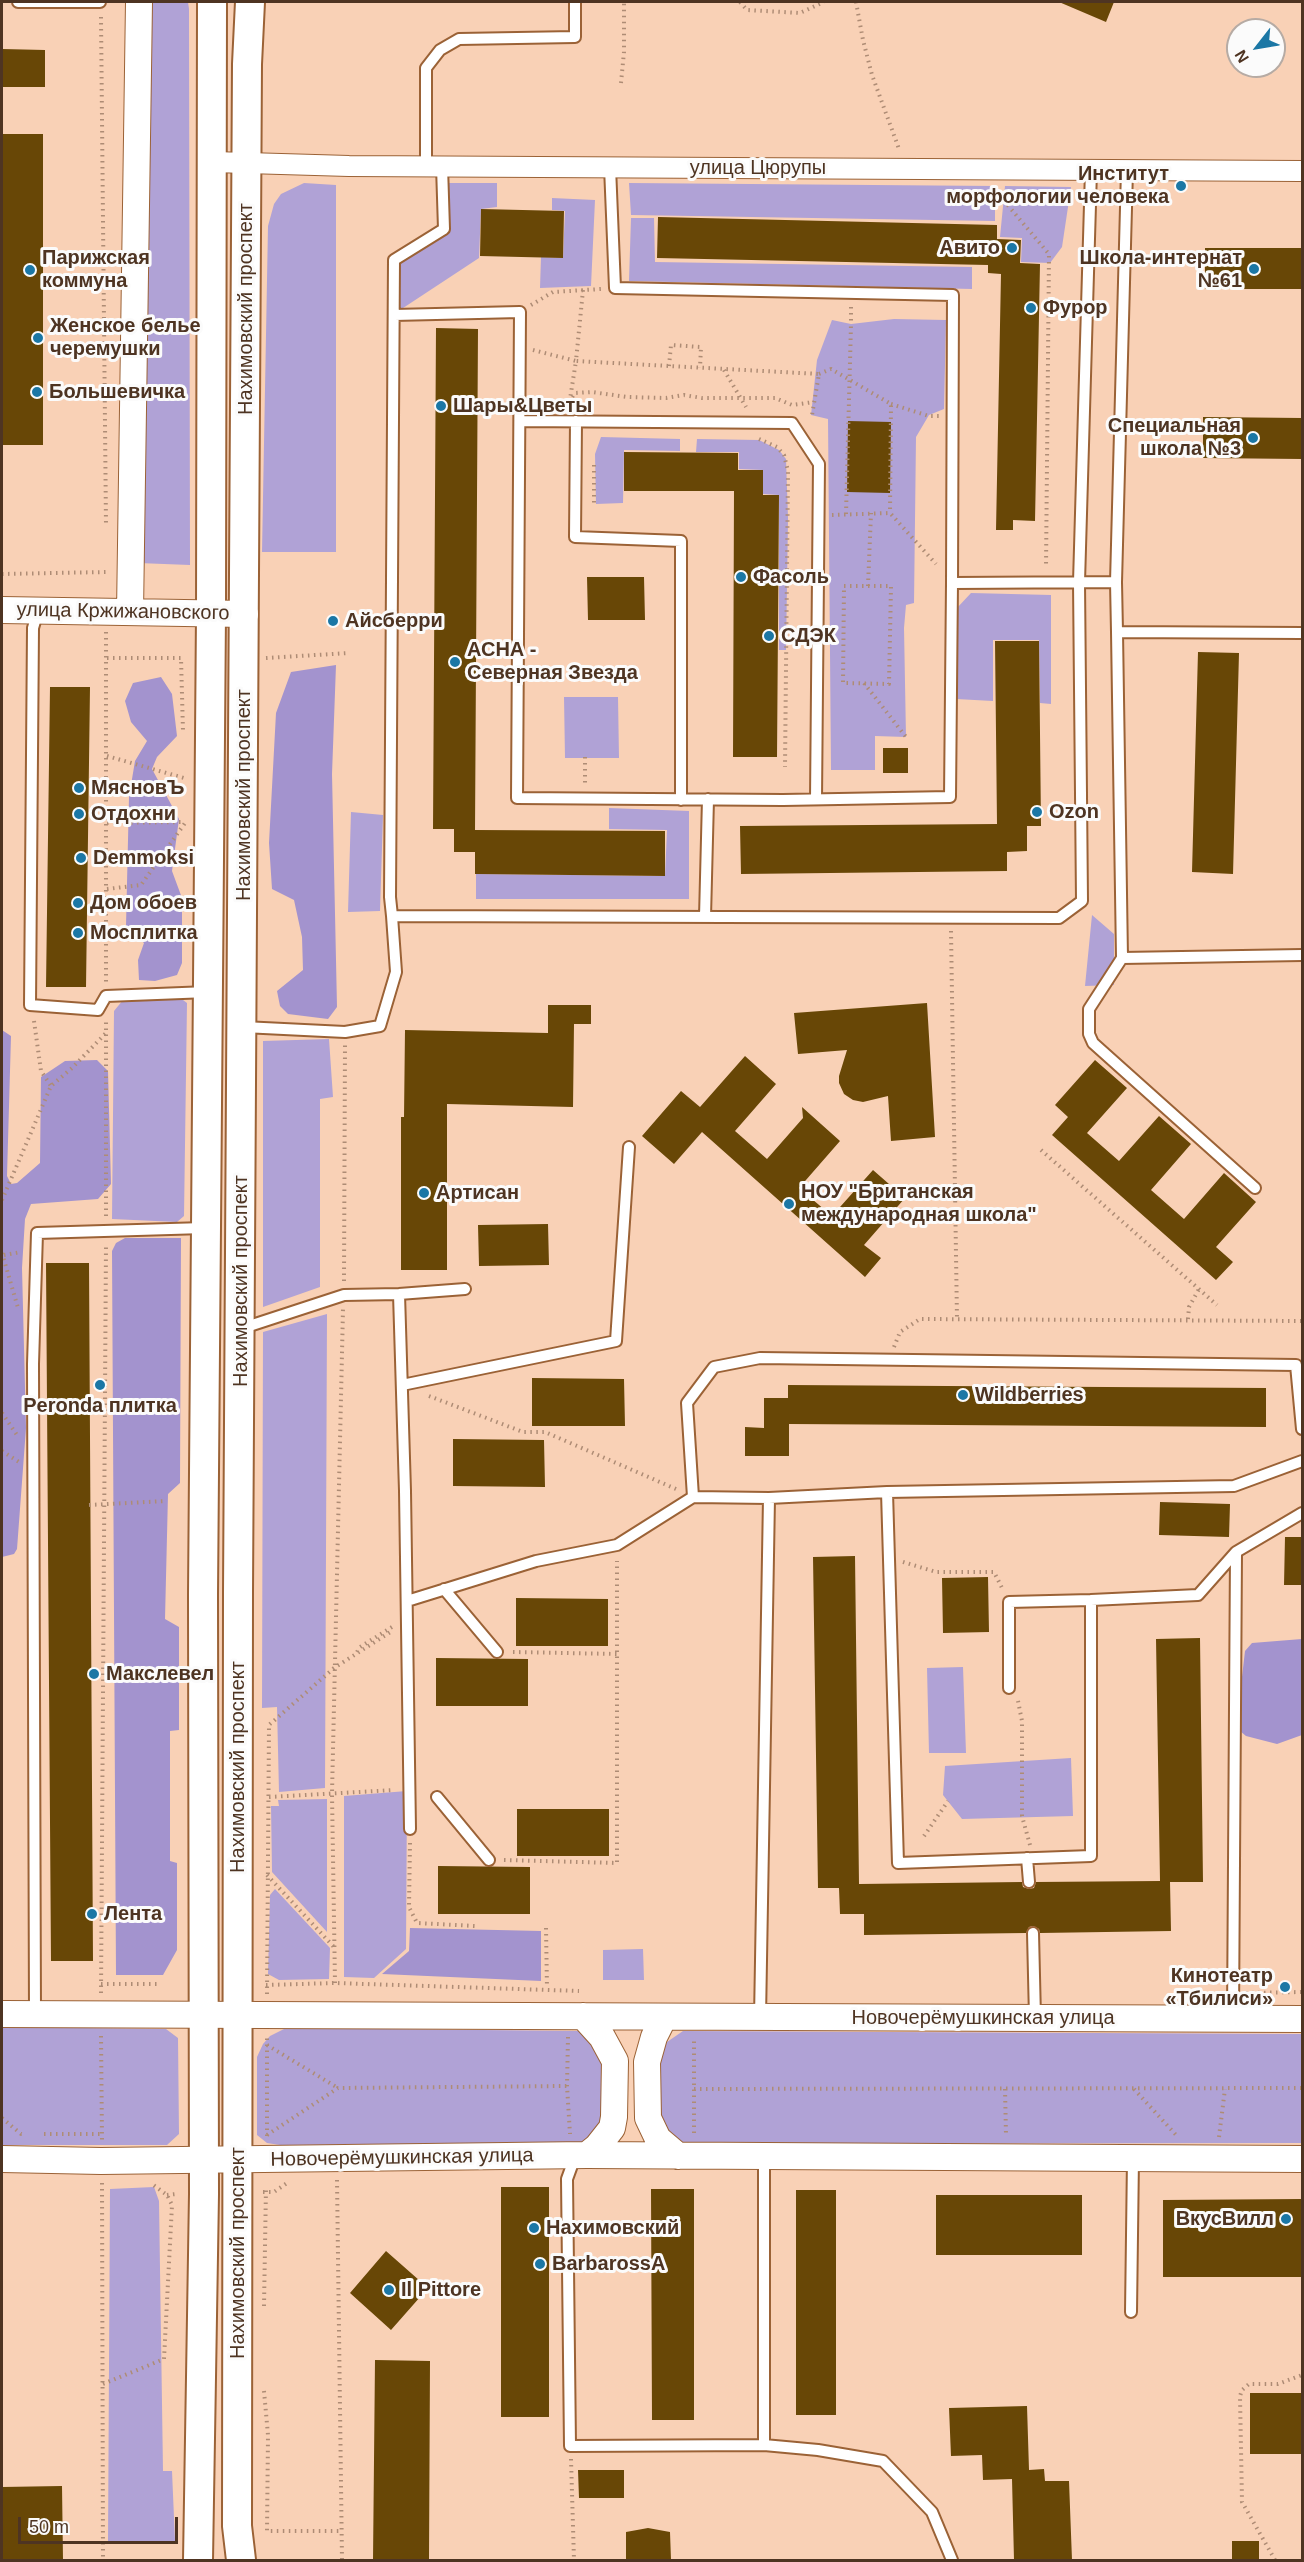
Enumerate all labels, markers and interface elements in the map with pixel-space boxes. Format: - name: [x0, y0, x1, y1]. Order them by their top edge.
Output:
- north arrow: [1226, 18, 1286, 78]
- text: N: [1232, 47, 1252, 66]
- street label: улица Цюрупы: [690, 156, 826, 180]
- place label: Институт морфологии человека: [946, 162, 1169, 209]
- marker: Институт морфологии человека: [1174, 179, 1188, 193]
- street label: Нахимовский проспект: [234, 203, 258, 415]
- place label: Авито: [939, 236, 1000, 260]
- marker: Авито: [1005, 241, 1019, 255]
- place label: Парижская коммуна: [42, 246, 150, 293]
- place label: Школа-интернат №61: [1079, 246, 1242, 293]
- marker: Школа-интернат №61: [1247, 262, 1261, 276]
- marker: Парижская коммуна: [23, 263, 37, 277]
- place label: Фурор: [1043, 296, 1108, 320]
- marker: Фурор: [1024, 301, 1038, 315]
- place label: Женское белье черемушки: [50, 314, 201, 361]
- marker: Женское белье черемушки: [31, 331, 45, 345]
- place label: Большевичка: [49, 380, 185, 404]
- marker: Большевичка: [30, 385, 44, 399]
- place label: Шары&Цветы: [453, 394, 592, 418]
- marker: Шары&Цветы: [434, 399, 448, 413]
- place label: Специальная школа №3: [1108, 414, 1241, 461]
- marker: Специальная школа №3: [1246, 431, 1260, 445]
- place label: Фасоль: [753, 565, 829, 589]
- marker: Фасоль: [734, 570, 748, 584]
- street label: улица Кржижановского: [16, 598, 230, 626]
- place label: Айсберри: [345, 609, 443, 633]
- marker: Айсберри: [326, 614, 340, 628]
- place label: СДЭК: [781, 624, 836, 648]
- marker: СДЭК: [762, 629, 776, 643]
- place label: АСНА - Северная Звезда: [467, 638, 638, 685]
- marker: АСНА - Северная Звезда: [448, 655, 462, 669]
- street label: Нахимовский проспект: [232, 689, 256, 901]
- place label: МясновЪ: [91, 776, 184, 800]
- marker: МясновЪ: [72, 781, 86, 795]
- place label: Ozon: [1049, 800, 1099, 824]
- place label: Отдохни: [91, 802, 176, 826]
- marker: Ozon: [1030, 805, 1044, 819]
- marker: Отдохни: [72, 807, 86, 821]
- place label: Demmoksi: [93, 846, 194, 870]
- marker: Demmoksi: [74, 851, 88, 865]
- place label: Дом обоев: [90, 891, 197, 915]
- marker: Дом обоев: [71, 896, 85, 910]
- place label: Мосплитка: [90, 921, 198, 945]
- marker: Мосплитка: [71, 926, 85, 940]
- street label: Нахимовский проспект: [229, 1175, 253, 1387]
- place label: НОУ "Британская международная школа": [801, 1180, 1037, 1227]
- place label: Артисан: [436, 1181, 519, 1205]
- marker: Артисан: [417, 1186, 431, 1200]
- marker: НОУ "Британская международная школа": [782, 1197, 796, 1211]
- marker: Peronda плитка: [93, 1378, 107, 1392]
- place label: Wildberries: [975, 1383, 1084, 1407]
- marker: Wildberries: [956, 1388, 970, 1402]
- place label: Peronda плитка: [23, 1394, 177, 1418]
- street label: Нахимовский проспект: [226, 1661, 250, 1873]
- place label: Макслевел: [106, 1662, 214, 1686]
- marker: Макслевел: [87, 1667, 101, 1681]
- place label: Лента: [104, 1902, 162, 1926]
- marker: Лента: [85, 1907, 99, 1921]
- place label: Кинотеатр «Тбилиси»: [1165, 1964, 1273, 2011]
- marker: Кинотеатр «Тбилиси»: [1278, 1980, 1292, 1994]
- street label: Новочерёмушкинская улица: [851, 2006, 1115, 2030]
- street label: Новочерёмушкинская улица: [270, 2144, 534, 2172]
- street label: Нахимовский проспект: [226, 2147, 250, 2359]
- place label: ВкусВилл: [1176, 2207, 1274, 2231]
- marker: ВкусВилл: [1279, 2212, 1293, 2226]
- place label: Нахимовский: [546, 2216, 679, 2240]
- marker: Нахимовский: [527, 2221, 541, 2235]
- place label: BarbarossA: [552, 2252, 665, 2276]
- marker: BarbarossA: [533, 2257, 547, 2271]
- place label: Il Pittore: [401, 2278, 481, 2302]
- marker: Il Pittore: [382, 2283, 396, 2297]
- scale bar: [21, 2505, 182, 2543]
- text: 50 m: [29, 2517, 69, 2537]

